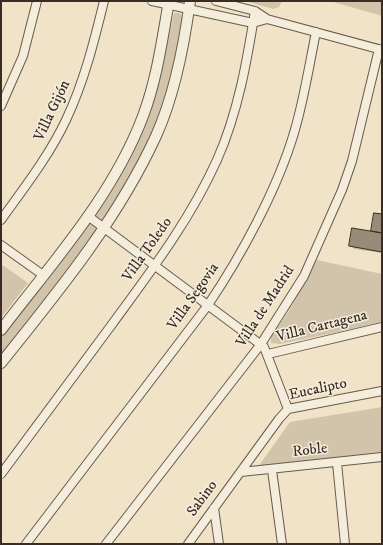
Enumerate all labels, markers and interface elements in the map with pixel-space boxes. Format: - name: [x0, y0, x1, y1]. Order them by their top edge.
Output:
- street label: Villa Gijón: [31, 78, 75, 144]
- street label: Villa Toledo: [119, 214, 177, 286]
- street label: Villa Segovia: [164, 260, 224, 334]
- street label: Villa de Madrid: [233, 263, 299, 351]
- street label: Villa Cartagena: [275, 307, 369, 347]
- street label: Eucalipto: [287, 375, 349, 405]
- street label: Roble: [292, 440, 328, 462]
- street label: Sabino: [184, 477, 222, 521]

